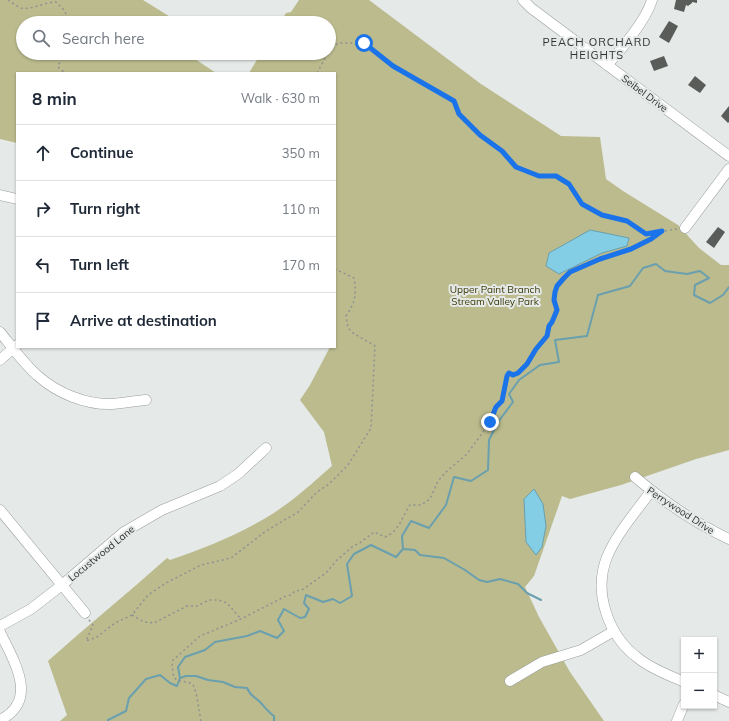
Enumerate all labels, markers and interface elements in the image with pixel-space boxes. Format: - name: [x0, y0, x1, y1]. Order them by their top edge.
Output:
- search box: [16, 16, 336, 60]
- icon: search: [30, 27, 52, 49]
- text: Search here: [62, 29, 144, 48]
- route start: [355, 34, 373, 52]
- district label: PEACH ORCHARD HEIGHTS: [542, 35, 652, 62]
- street label: Seibel Drive: [619, 72, 670, 115]
- text: 8 min: [32, 88, 77, 109]
- text: Walk · 630 m: [241, 90, 320, 106]
- icon: ahead: [32, 142, 54, 164]
- text: Continue: [70, 143, 133, 162]
- text: 350 m: [282, 145, 320, 161]
- icon: right: [32, 198, 54, 220]
- text: Turn right: [70, 199, 140, 218]
- text: 110 m: [282, 201, 320, 217]
- icon: left: [32, 254, 54, 276]
- text: Turn left: [70, 255, 129, 274]
- text: 170 m: [282, 257, 320, 273]
- park label: Upper Paint Branch Stream Valley Park: [450, 283, 540, 308]
- icon: arrive: [32, 310, 54, 332]
- text: Arrive at destination: [70, 311, 217, 330]
- route end: [481, 413, 499, 431]
- street label: Perrywood Drive: [645, 484, 717, 537]
- street label: Locustwood Lane: [65, 523, 137, 584]
- map controls: [681, 637, 717, 709]
- button: +: [681, 637, 717, 673]
- button: −: [681, 673, 717, 709]

